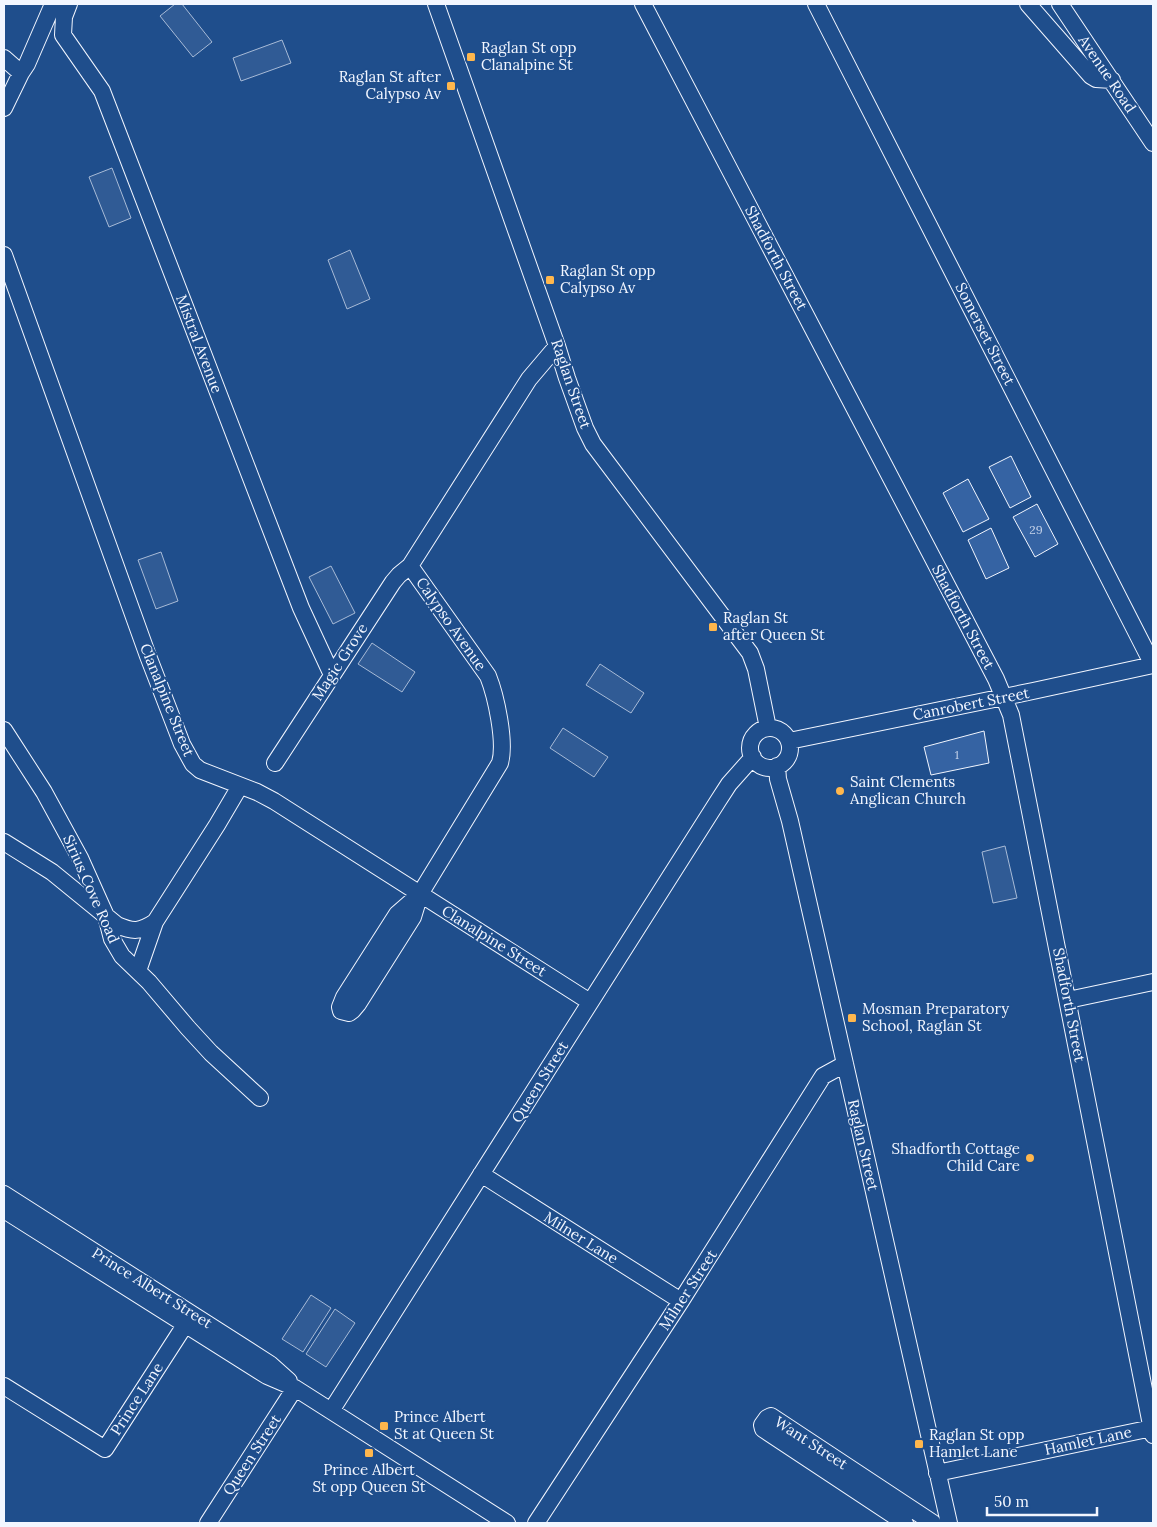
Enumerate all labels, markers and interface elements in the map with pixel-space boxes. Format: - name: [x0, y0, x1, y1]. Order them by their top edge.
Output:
- street label: Avenue Road: [1074, 30, 1140, 116]
- place label: Raglan St opp Clanalpine St: [481, 38, 577, 74]
- marker: Raglan St opp Clanalpine St: [465, 51, 477, 63]
- place label: Raglan St after Calypso Av: [339, 67, 441, 103]
- marker: Raglan St after Calypso Av: [445, 80, 457, 92]
- street label: Shadforth Street: [741, 202, 812, 314]
- place label: Raglan St opp Calypso Av: [560, 261, 656, 297]
- marker: Raglan St opp Calypso Av: [544, 274, 556, 286]
- street label: Somerset Street: [951, 279, 1020, 388]
- street label: Mistral Avenue: [172, 292, 227, 396]
- street label: Raglan Street: [547, 337, 596, 431]
- house number: 29: [1029, 522, 1043, 537]
- street label: Shadforth Street: [928, 561, 999, 673]
- street label: Calypso Avenue: [412, 573, 491, 674]
- place label: Raglan St after Queen St: [723, 608, 825, 644]
- street label: Magic Grove: [308, 619, 372, 704]
- marker: Raglan St after Queen St: [707, 621, 719, 633]
- street label: Clanalpine Street: [136, 641, 199, 759]
- street label: Canrobert Street: [911, 683, 1031, 724]
- house number: 1: [955, 747, 959, 762]
- place label: Saint Clements Anglican Church: [849, 772, 966, 808]
- marker: Saint Clements Anglican Church: [834, 785, 846, 797]
- street label: Sirius Cove Road: [59, 832, 124, 946]
- street label: Clanalpine Street: [438, 901, 550, 981]
- street label: Shadforth Street: [1049, 946, 1090, 1064]
- place label: Mosman Preparatory School, Raglan St: [862, 999, 1009, 1035]
- marker: Mosman Preparatory School, Raglan St: [846, 1012, 858, 1024]
- street label: Queen Street: [507, 1037, 572, 1126]
- street label: Raglan Street: [844, 1097, 883, 1193]
- place label: Shadforth Cottage Child Care: [892, 1139, 1020, 1175]
- marker: Shadforth Cottage Child Care: [1024, 1152, 1036, 1164]
- street label: Milner Lane: [541, 1207, 622, 1268]
- street label: Prince Albert Street: [89, 1243, 216, 1332]
- street label: Milner Street: [654, 1246, 721, 1334]
- street label: Prince Lane: [106, 1359, 167, 1439]
- place label: Prince Albert St at Queen St: [394, 1407, 494, 1443]
- street label: Queen Street: [218, 1411, 285, 1499]
- street label: Want Street: [771, 1412, 852, 1473]
- marker: Prince Albert St at Queen St: [378, 1420, 390, 1432]
- street label: Hamlet Lane: [1043, 1422, 1133, 1459]
- place label: Raglan St opp Hamlet Lane: [929, 1425, 1025, 1461]
- marker: Raglan St opp Hamlet Lane: [913, 1438, 925, 1450]
- marker: Prince Albert St opp Queen St: [363, 1447, 375, 1459]
- place label: Prince Albert St opp Queen St: [312, 1460, 426, 1496]
- scale bar: [987, 1484, 1097, 1516]
- text: 50 m: [994, 1492, 1029, 1511]

